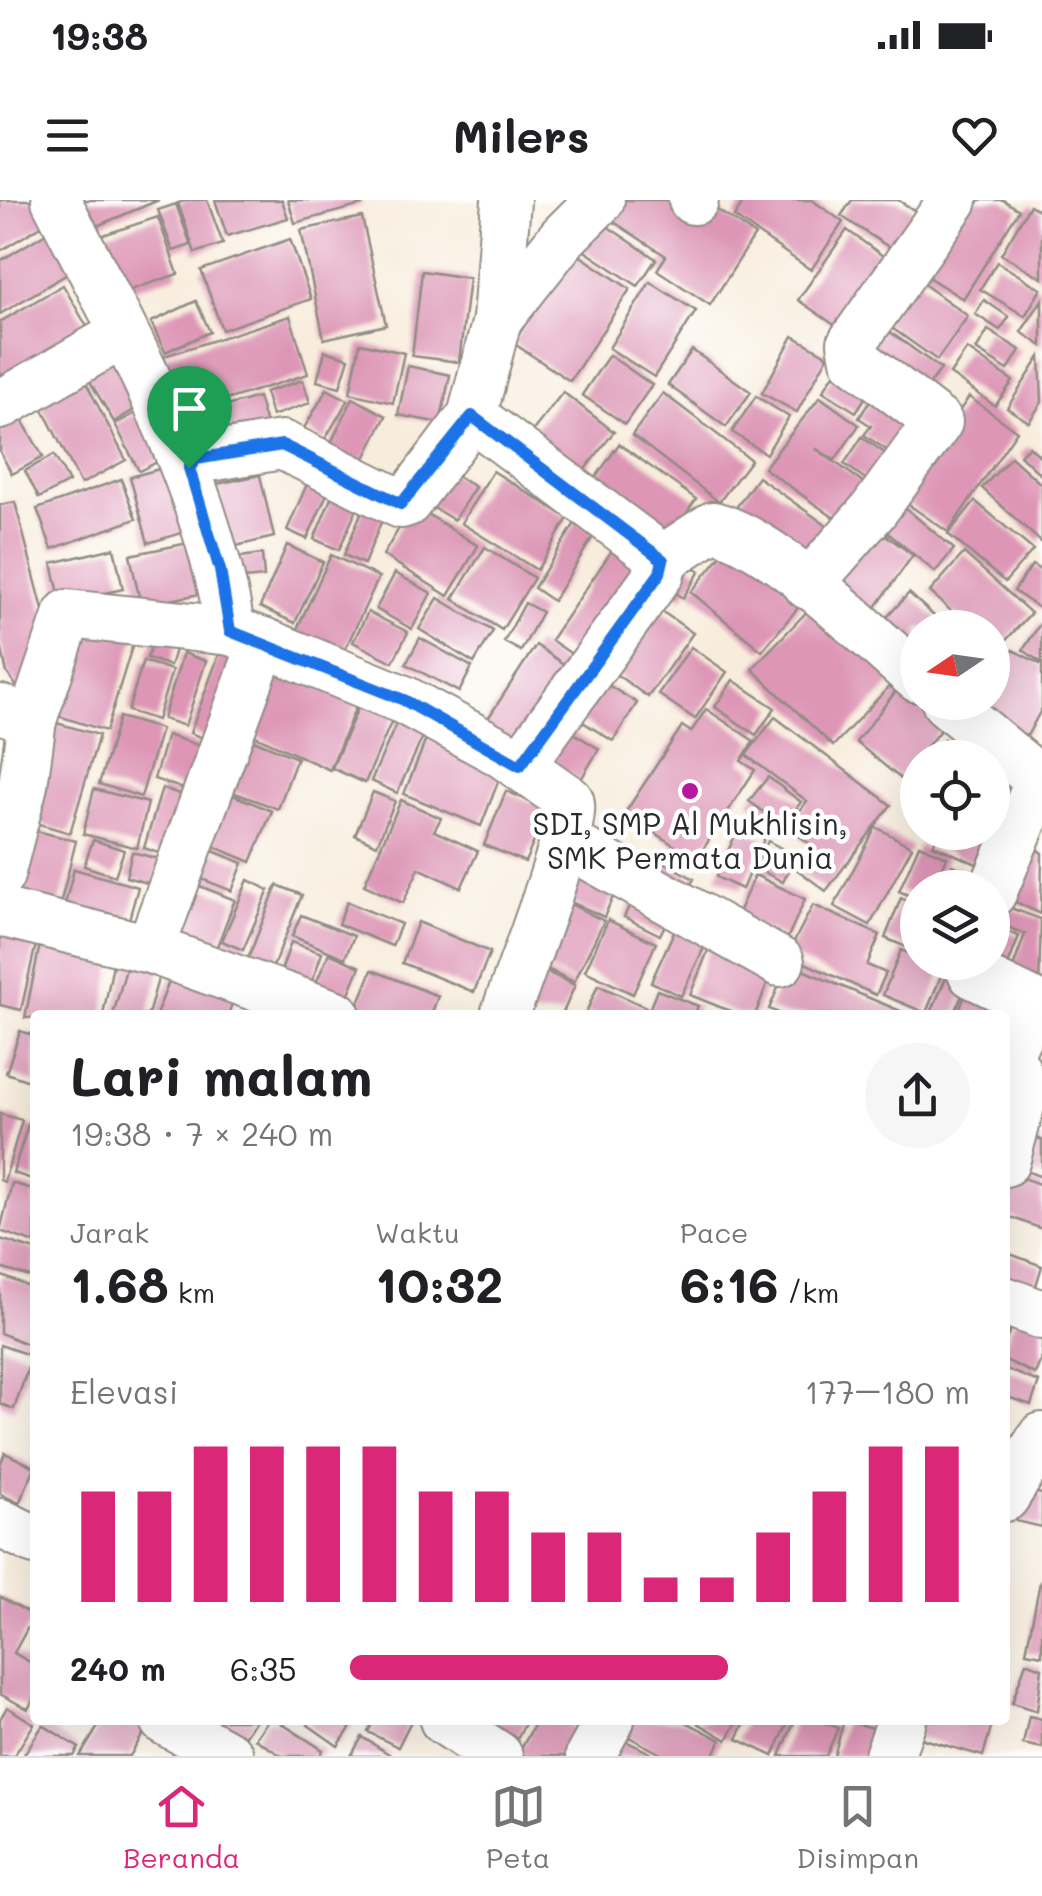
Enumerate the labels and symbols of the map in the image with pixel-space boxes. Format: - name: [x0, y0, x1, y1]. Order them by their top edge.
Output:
- pin: [147, 366, 232, 469]
- north arrow: [900, 610, 1010, 720]
- marker: SDI, SMP Al Mukhlisin, SMK Permata Dunia: [679, 780, 701, 802]
- place label: SDI, SMP Al Mukhlisin, SMK Permata Dunia: [532, 803, 848, 877]

